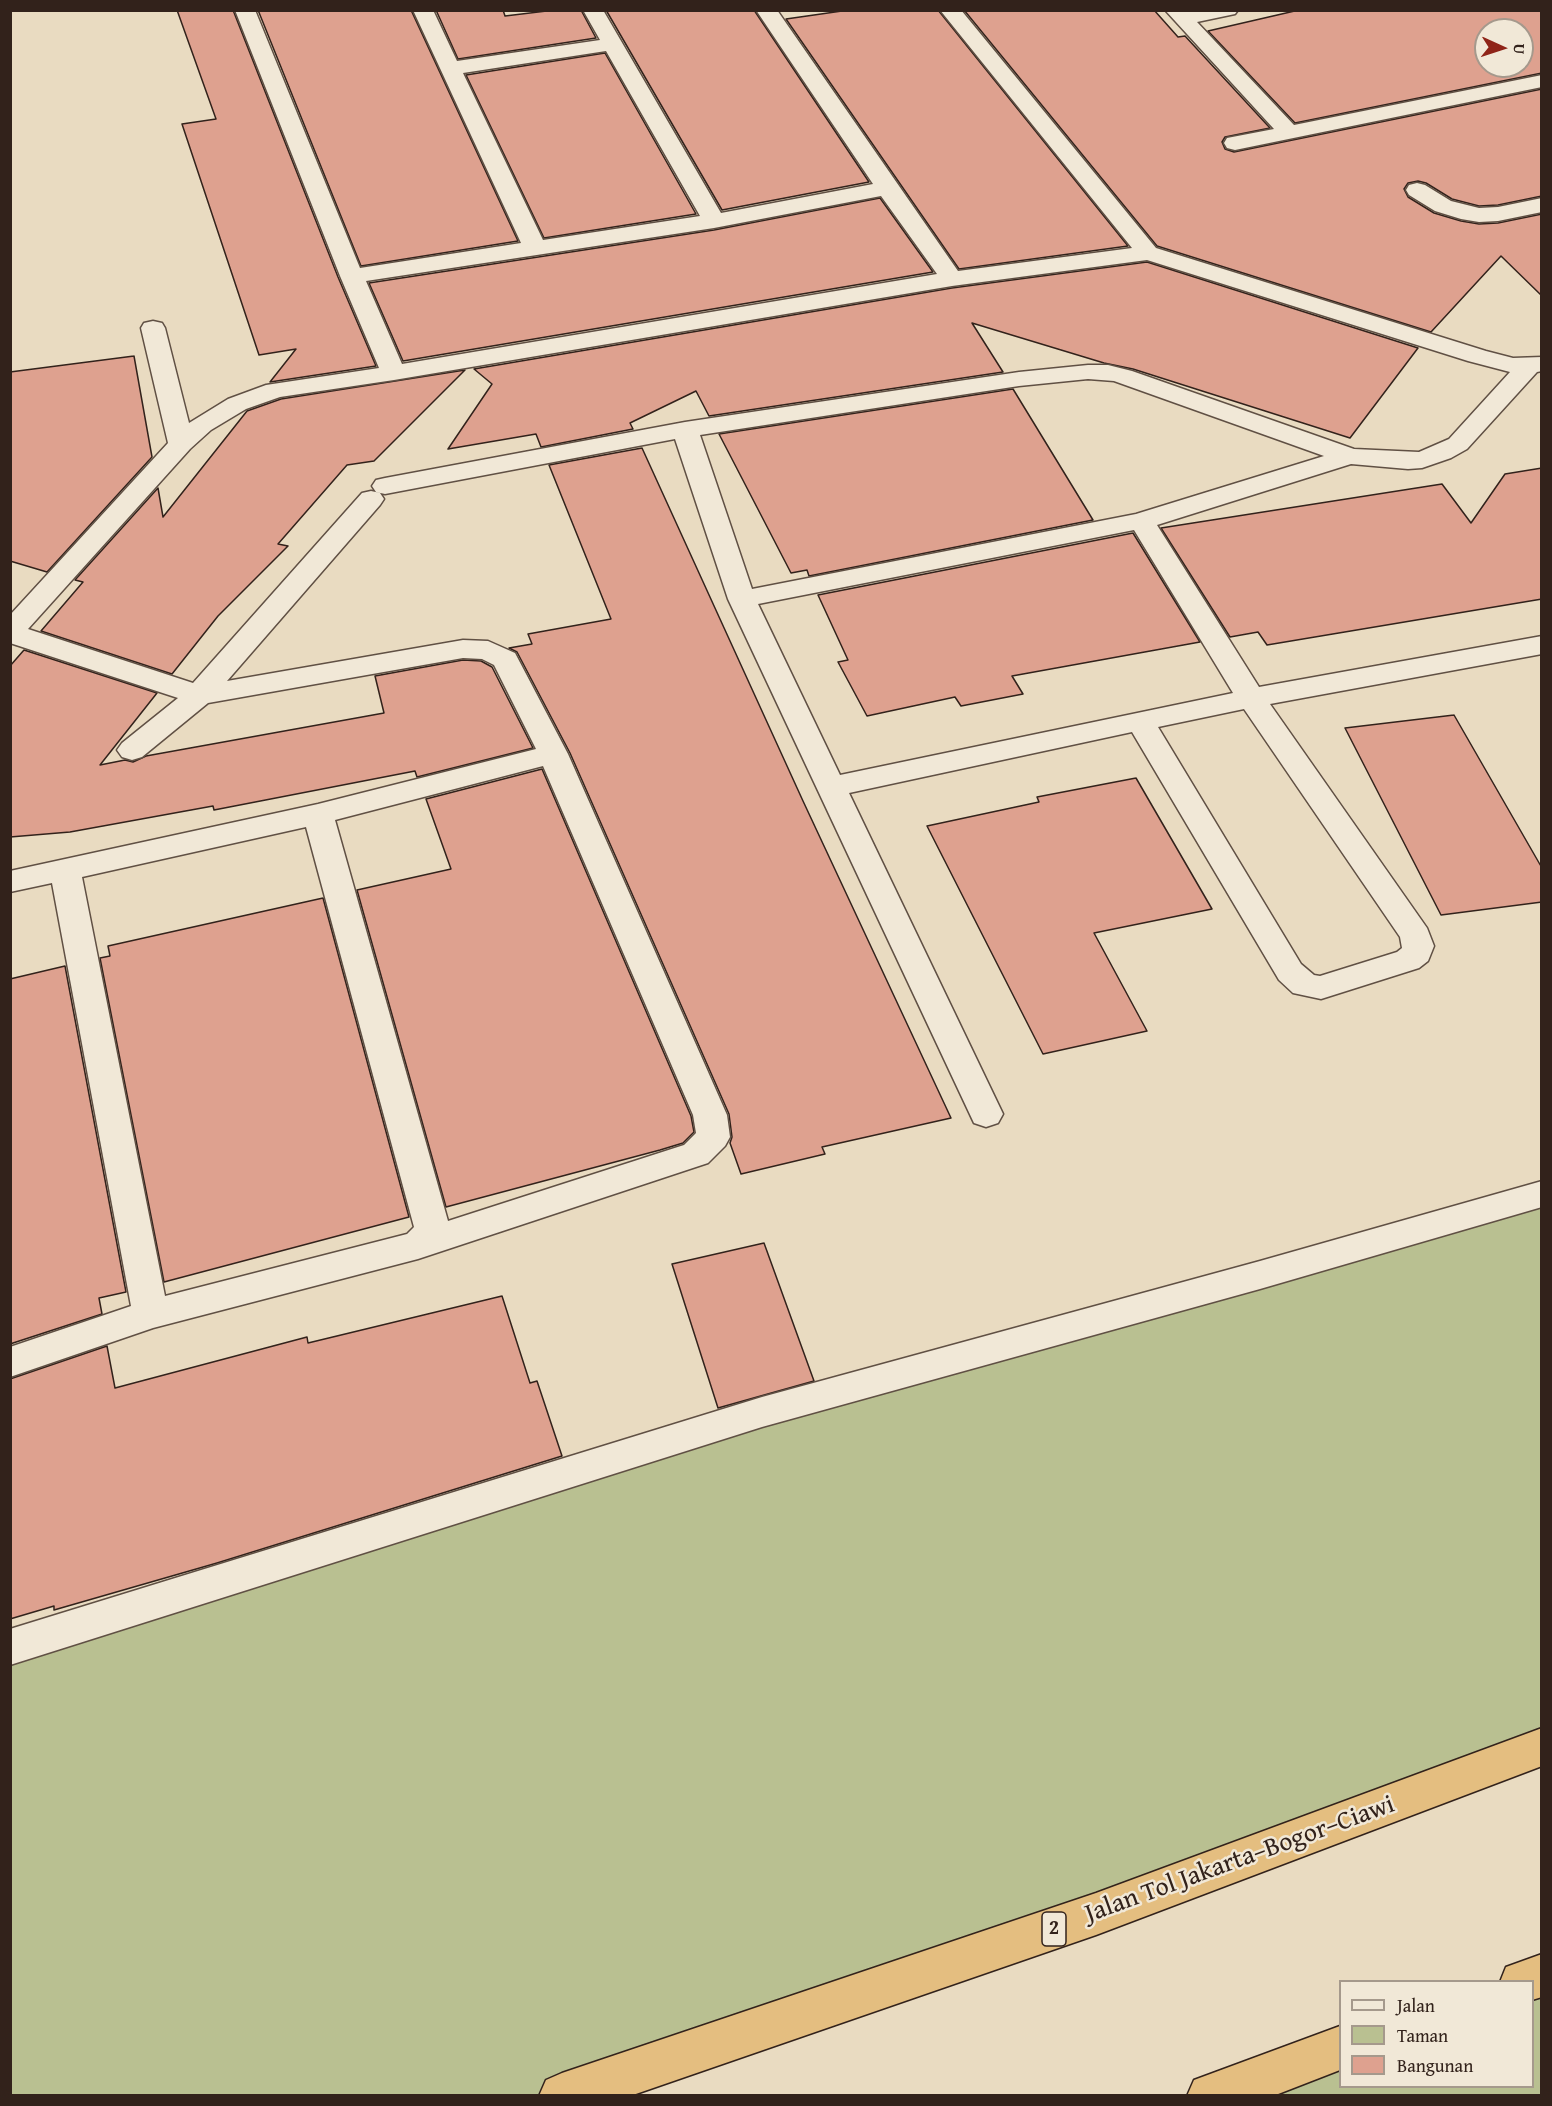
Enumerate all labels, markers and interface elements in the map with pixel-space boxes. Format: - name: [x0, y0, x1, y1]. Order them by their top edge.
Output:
- north arrow: [1474, 18, 1534, 78]
- text: U: [1508, 43, 1532, 55]
- street label: Jalan Tol Jakarta–Bogor–Ciawi: [1081, 1789, 1399, 1931]
- road number: 2: [1042, 1912, 1066, 1946]
- legend: [1339, 1980, 1534, 2088]
- text: Jalan: [1397, 1992, 1435, 2019]
- text: Taman: [1397, 2022, 1448, 2049]
- text: Bangunan: [1397, 2052, 1473, 2079]

